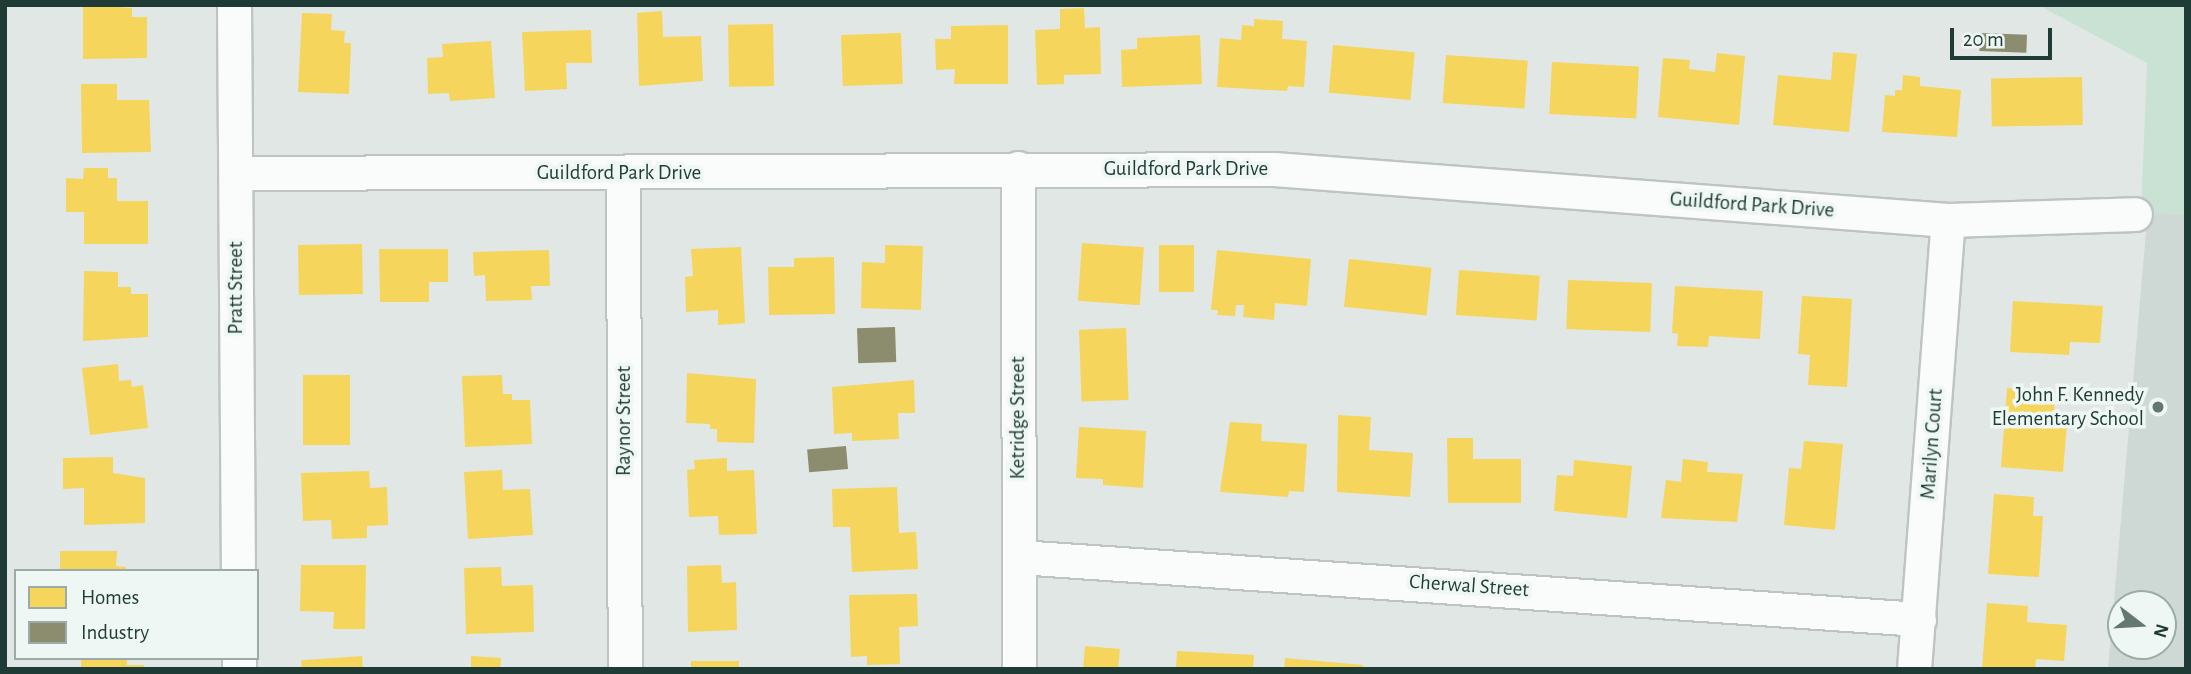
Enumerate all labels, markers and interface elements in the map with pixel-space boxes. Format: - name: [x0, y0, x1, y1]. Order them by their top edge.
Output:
- scale bar: [1953, 14, 2054, 58]
- text: 20 m: [1963, 29, 2004, 50]
- street label: Guildford Park Drive: [1104, 156, 1268, 182]
- street label: Guildford Park Drive: [537, 160, 701, 186]
- street label: Guildford Park Drive: [1669, 187, 1835, 223]
- street label: Pratt Street: [223, 241, 249, 335]
- street label: Ketridge Street: [1005, 357, 1031, 479]
- street label: Raynor Street: [611, 366, 637, 476]
- place label: John F. Kennedy Elementary School: [1992, 382, 2144, 432]
- street label: Marilyn Court: [1916, 388, 1948, 500]
- marker: John F. Kennedy Elementary School: [2150, 399, 2166, 415]
- legend: [14, 569, 259, 660]
- street label: Cherwal Street: [1408, 569, 1530, 603]
- text: Homes: [81, 587, 139, 608]
- north arrow: [2107, 590, 2177, 660]
- text: Industry: [81, 622, 149, 643]
- text: N: [2150, 622, 2172, 640]

